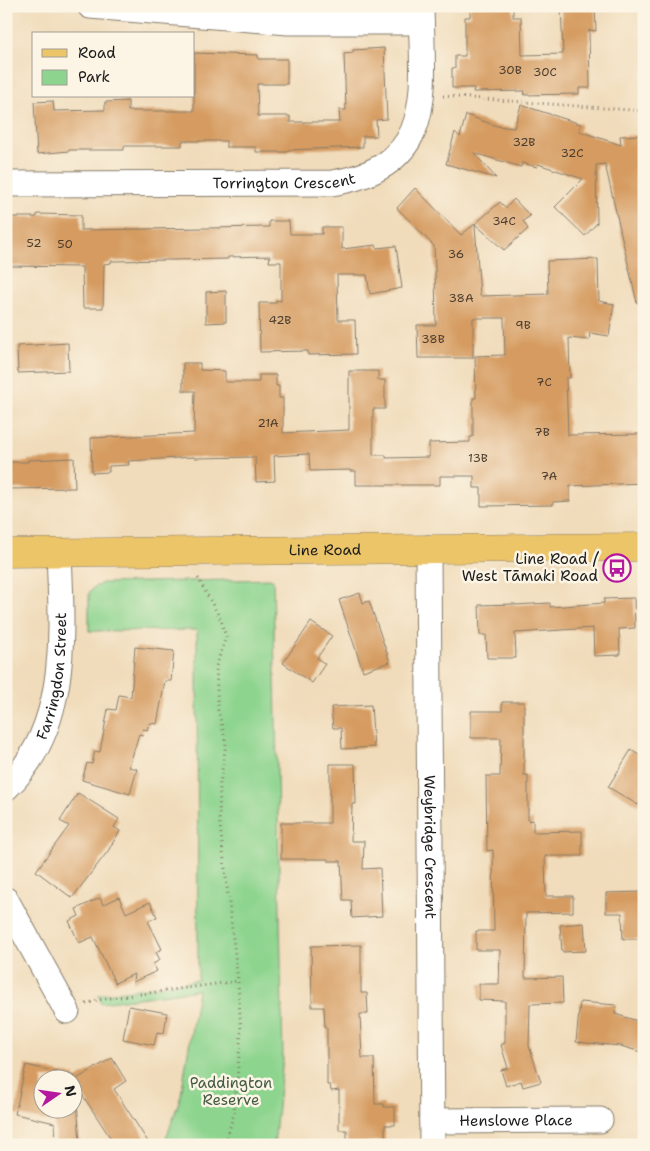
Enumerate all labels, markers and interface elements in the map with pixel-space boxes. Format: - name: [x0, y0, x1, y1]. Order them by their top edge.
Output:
- legend: [32, 32, 195, 98]
- text: Road: [78, 43, 116, 63]
- house number: 30B: [498, 62, 522, 78]
- house number: 30C: [533, 64, 557, 80]
- text: Park: [78, 67, 110, 87]
- house number: 32B: [513, 134, 535, 150]
- house number: 32C: [560, 145, 584, 161]
- street label: Torrington Crescent: [212, 168, 358, 193]
- house number: 34C: [492, 213, 516, 229]
- house number: 52: [26, 235, 42, 251]
- house number: 50: [57, 236, 73, 252]
- house number: 36: [448, 246, 464, 262]
- house number: 38A: [448, 290, 474, 306]
- house number: 42B: [269, 312, 291, 328]
- house number: 9B: [515, 317, 531, 333]
- house number: 38B: [421, 331, 445, 347]
- house number: 7C: [536, 374, 552, 390]
- house number: 21A: [257, 415, 279, 431]
- house number: 7B: [534, 424, 550, 440]
- house number: 13B: [468, 450, 488, 466]
- house number: 7A: [541, 468, 558, 484]
- street label: Line Road: [289, 540, 362, 560]
- place label: Line Road / West Tāmaki Road: [462, 549, 600, 586]
- bus stop icon: Line Road / West Tāmaki Road: [602, 553, 632, 583]
- street label: Farringdon Street: [32, 612, 71, 743]
- street label: Weybridge Crescent: [420, 775, 440, 919]
- north arrow: [32, 1068, 82, 1118]
- park label: Paddington Reserve: [190, 1073, 272, 1110]
- text: N: [61, 1084, 81, 1099]
- street label: Henslowe Place: [459, 1110, 573, 1131]

